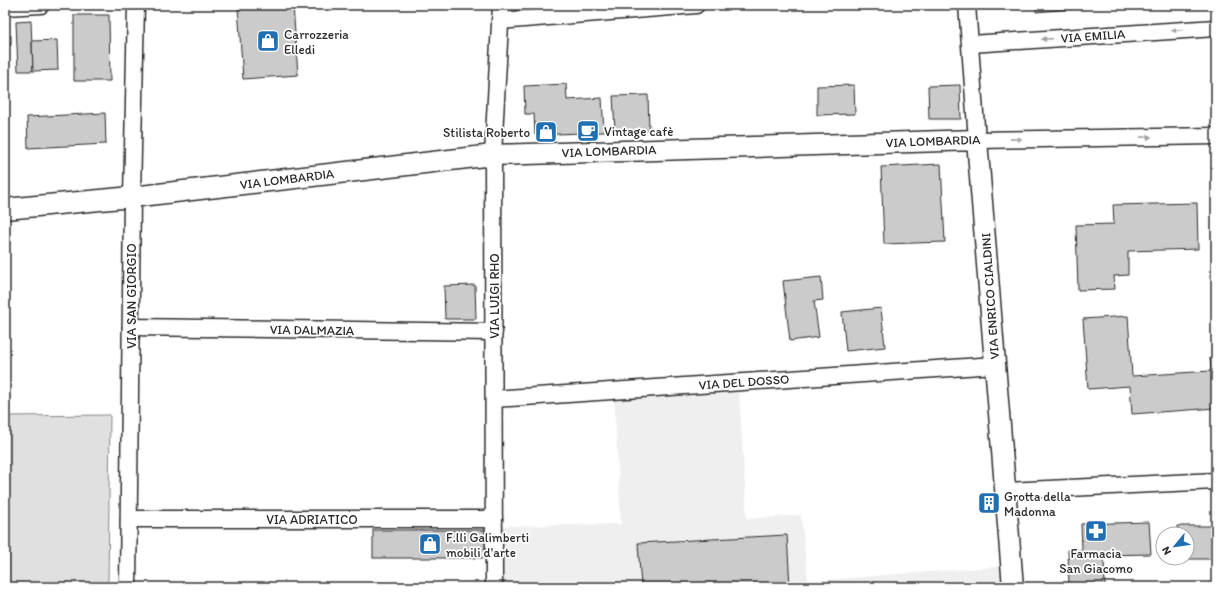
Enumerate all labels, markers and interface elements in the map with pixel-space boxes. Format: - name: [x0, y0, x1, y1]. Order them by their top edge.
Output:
- street label: VIA EMILIA: [1060, 26, 1126, 46]
- place label: Carrozzeria Elledi: [284, 27, 349, 57]
- one-way arrow: [1171, 27, 1183, 34]
- shop icon: Carrozzeria Elledi: [255, 28, 281, 54]
- one-way arrow: [1041, 36, 1053, 43]
- cafe icon: Vintage cafè: [575, 118, 601, 144]
- shop icon: Stilista Roberto: [533, 119, 559, 145]
- place label: Vintage cafè: [604, 124, 673, 139]
- place label: Stilista Roberto: [443, 125, 530, 140]
- street label: VIA LOMBARDIA: [885, 132, 981, 150]
- one-way arrow: [1140, 134, 1153, 140]
- one-way arrow: [1010, 136, 1023, 142]
- street label: VIA LOMBARDIA: [561, 142, 657, 160]
- street label: VIA LOMBARDIA: [239, 166, 336, 192]
- street label: VIA ENRICO CIALDINI: [978, 232, 1002, 360]
- street label: VIA SAN GIORGIO: [124, 243, 139, 349]
- street label: VIA LUIGI RHO: [487, 253, 502, 339]
- street label: VIA DALMAZIA: [270, 322, 355, 338]
- street label: VIA DEL DOSSO: [698, 371, 790, 393]
- place label: Grotta della Madonna: [1004, 489, 1071, 519]
- building icon: Grotta della Madonna: [976, 490, 1002, 516]
- street label: VIA ADRIATICO: [266, 512, 358, 527]
- pharmacy icon: Farmacia San Giacomo: [1083, 518, 1109, 544]
- north arrow: [1155, 526, 1195, 566]
- place label: F.lli Galimberti mobili d'arte: [446, 530, 529, 560]
- shop icon: F.lli Galimberti mobili d'arte: [417, 531, 443, 557]
- text: N: [1159, 544, 1174, 557]
- place label: Farmacia San Giacomo: [1059, 546, 1133, 576]

